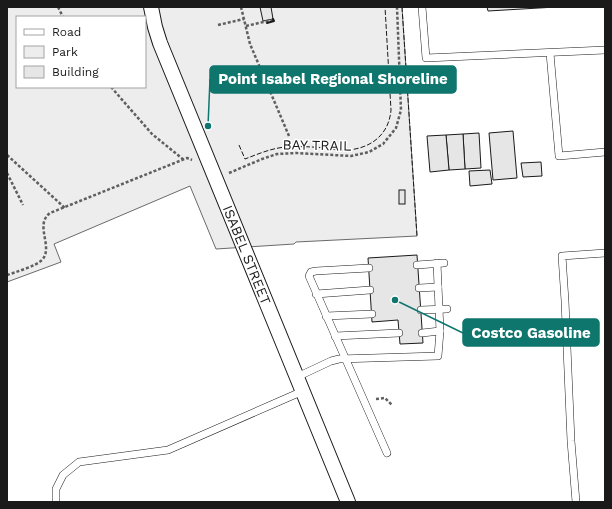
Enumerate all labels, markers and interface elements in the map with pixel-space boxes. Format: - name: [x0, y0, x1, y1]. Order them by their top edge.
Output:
- legend: [16, 16, 146, 88]
- text: Road: [52, 25, 81, 39]
- text: Park: [52, 45, 78, 59]
- text: Building: [52, 65, 99, 79]
- callout: Point Isabel Regional Shoreline: [210, 66, 456, 93]
- text: Point Isabel Regional Shoreline: [218, 70, 448, 88]
- street label: BAY TRAIL: [283, 136, 351, 154]
- street label: ISABEL STREET: [220, 203, 274, 308]
- callout: Costco Gasoline: [463, 319, 599, 346]
- text: Costco Gasoline: [471, 324, 591, 342]

